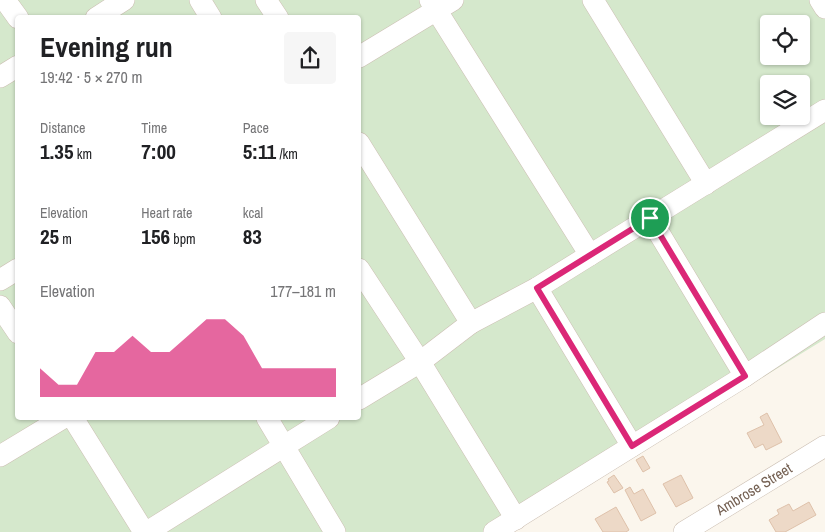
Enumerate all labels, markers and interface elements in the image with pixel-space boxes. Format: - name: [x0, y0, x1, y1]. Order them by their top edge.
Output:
- map controls: [760, 15, 810, 125]
- button: locate: [760, 15, 810, 65]
- text: Evening run: [40, 28, 173, 66]
- button: share: [284, 32, 336, 84]
- text: 19:42 · 5 × 270 m: [40, 66, 143, 88]
- button: layers: [760, 75, 810, 125]
- text: Distance: [40, 119, 85, 137]
- text: Time: [141, 119, 167, 137]
- text: Pace: [243, 119, 269, 137]
- text: 1.35: [40, 137, 74, 166]
- text: 7:00: [141, 137, 176, 166]
- text: 5:11: [243, 137, 276, 166]
- text: km: [74, 145, 92, 163]
- text: /km: [276, 145, 298, 163]
- pin: [629, 197, 671, 239]
- text: Elevation: [40, 204, 88, 222]
- text: Heart rate: [141, 204, 192, 222]
- text: kcal: [243, 204, 263, 222]
- icon: arrive: [636, 204, 664, 232]
- text: 25: [40, 222, 59, 251]
- text: 156: [141, 222, 170, 251]
- text: 83: [243, 222, 262, 251]
- text: m: [59, 230, 72, 248]
- text: bpm: [170, 230, 196, 248]
- text: Elevation: [40, 280, 95, 302]
- text: 177–181 m: [270, 280, 336, 302]
- street label: Ambrose Street: [711, 457, 796, 521]

